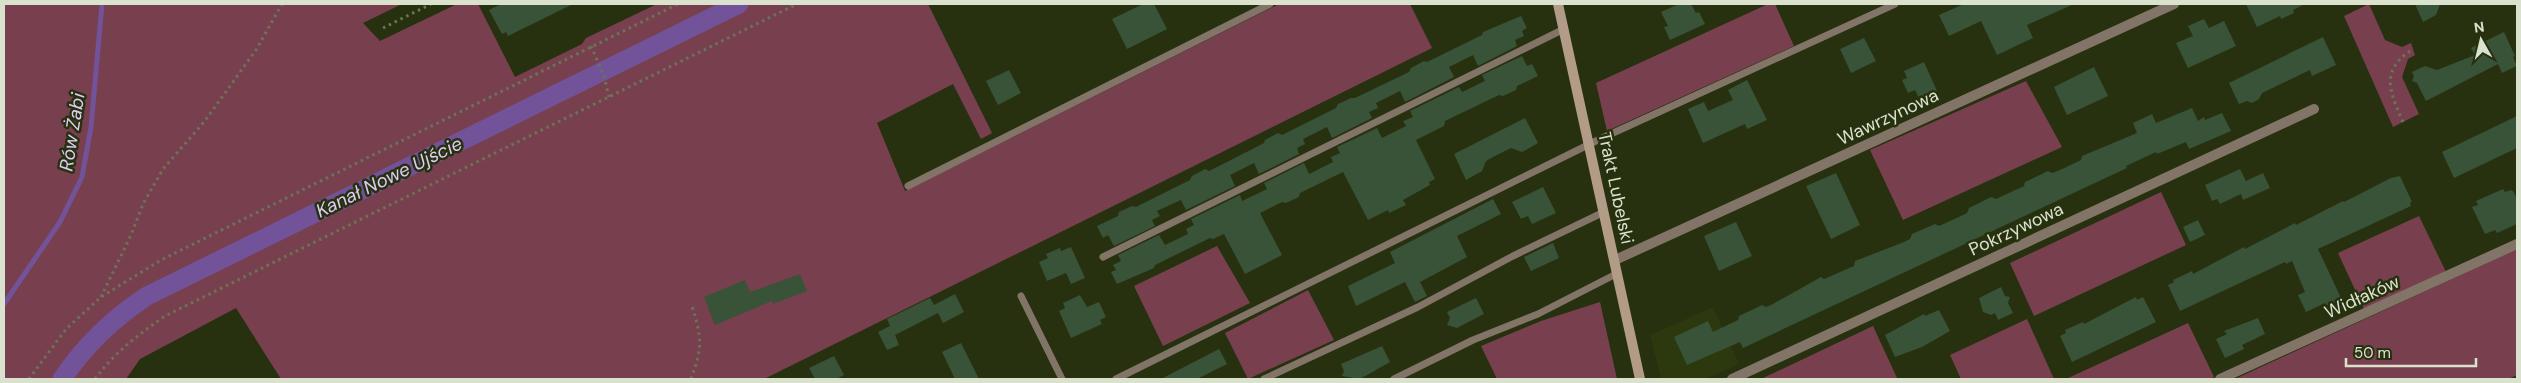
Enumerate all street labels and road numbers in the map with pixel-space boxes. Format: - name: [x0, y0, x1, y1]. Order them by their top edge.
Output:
- street label: Wawrzynowa: [1834, 83, 1942, 151]
- street label: Trakt Lubelski: [1592, 130, 1640, 246]
- street label: Pokrzywowa: [1965, 197, 2067, 261]
- street label: Widłaków: [2321, 270, 2404, 324]

